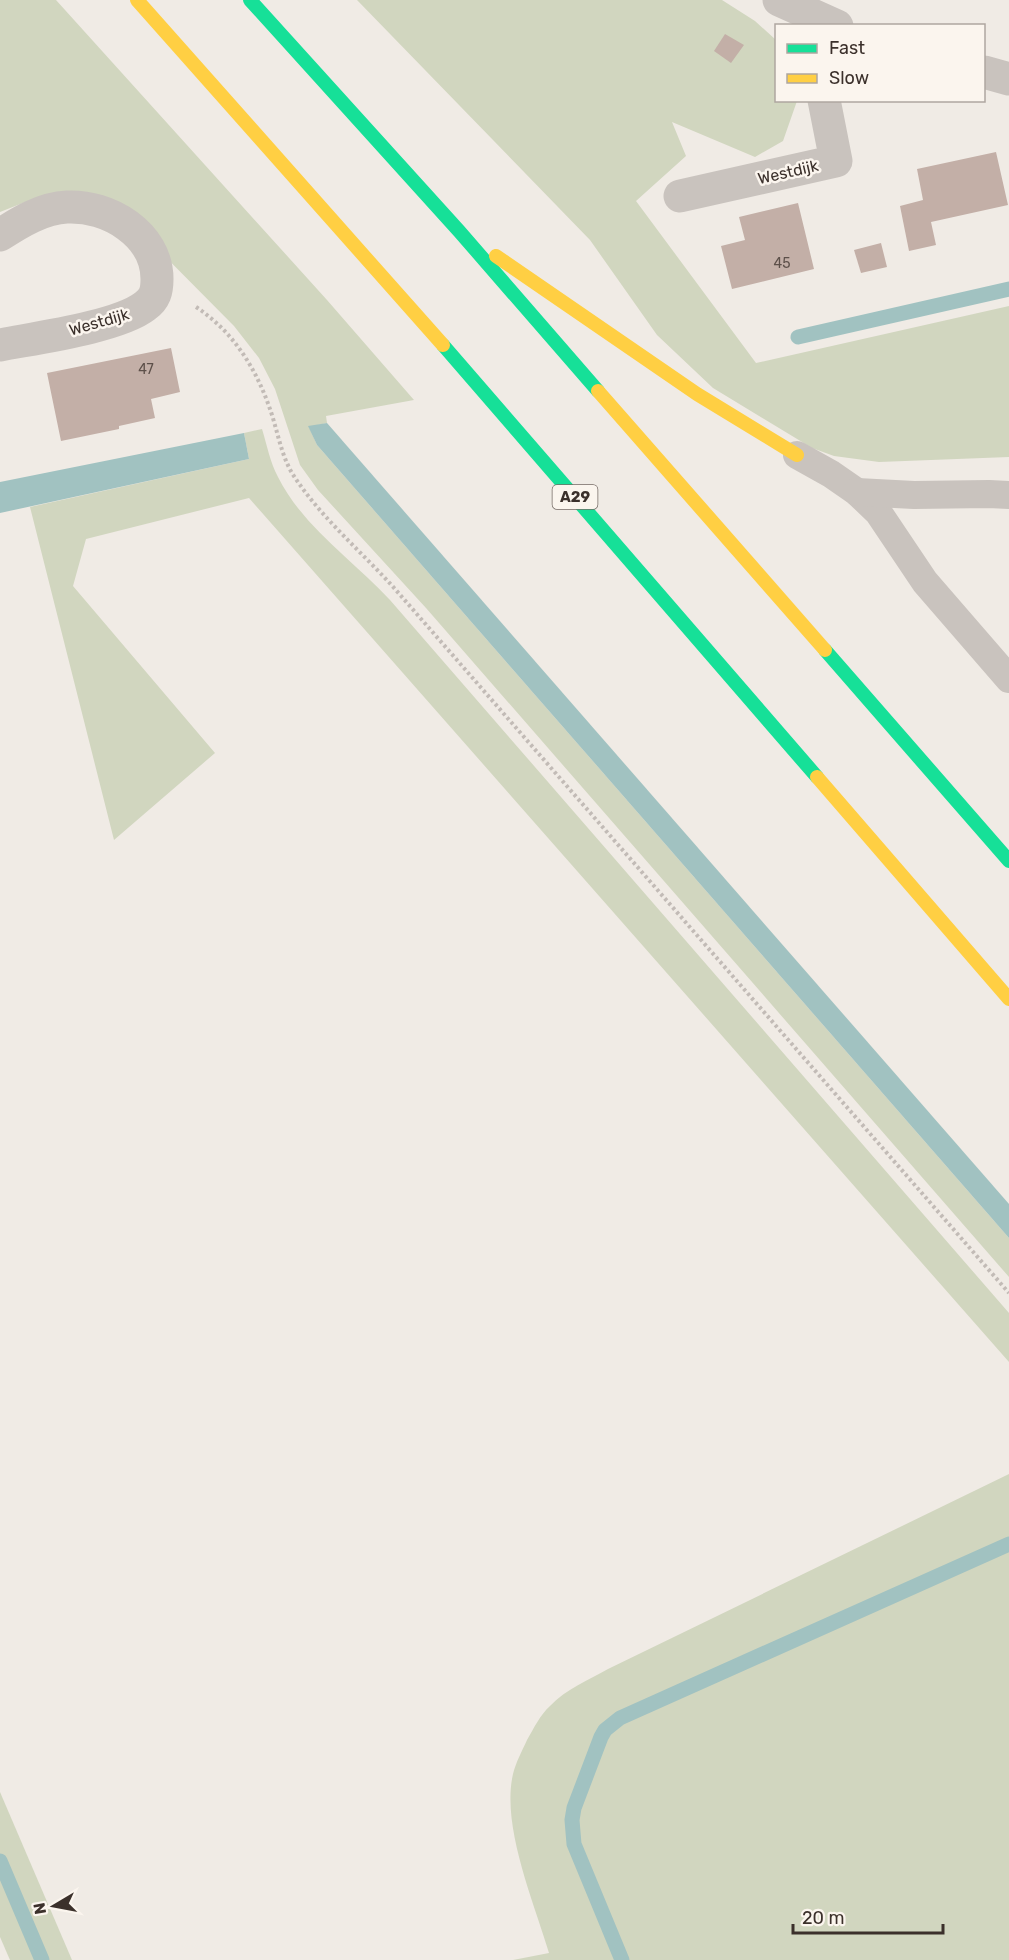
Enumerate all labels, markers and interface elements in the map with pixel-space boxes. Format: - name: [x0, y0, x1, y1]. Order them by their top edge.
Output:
- legend: [775, 24, 985, 102]
- text: Fast: [829, 37, 865, 59]
- text: Slow: [829, 67, 869, 89]
- street label: Westdijk: [756, 156, 821, 188]
- house number: 45: [773, 255, 791, 272]
- street label: Westdijk: [67, 304, 132, 340]
- house number: 47: [138, 361, 154, 378]
- road number: A29: [552, 485, 598, 509]
- north arrow: [24, 1876, 84, 1936]
- scale bar: [793, 1897, 943, 1935]
- text: N: [29, 1901, 50, 1916]
- text: 20 m: [802, 1907, 844, 1929]

